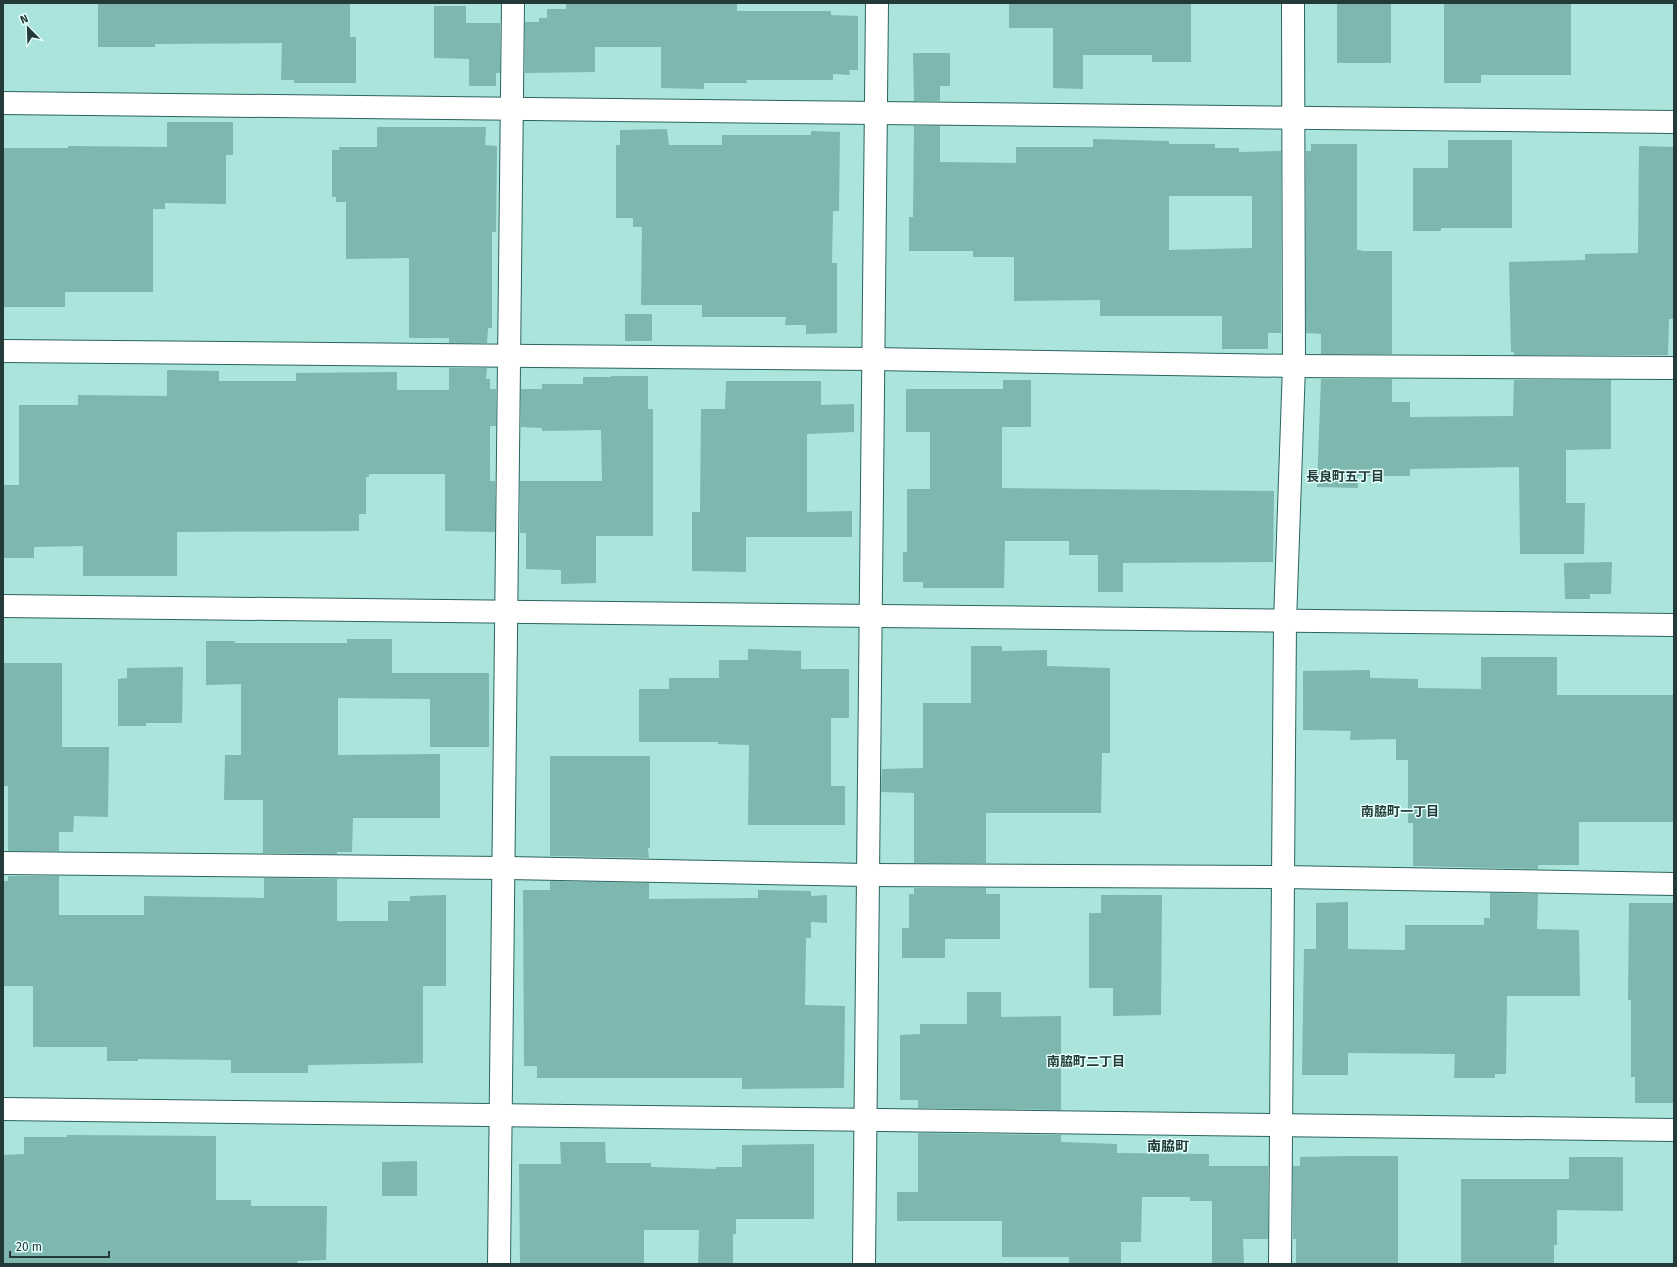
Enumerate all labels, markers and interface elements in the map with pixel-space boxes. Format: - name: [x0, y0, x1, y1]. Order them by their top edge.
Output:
- north arrow: [8, 8, 48, 48]
- text: N: [18, 12, 30, 27]
- district label: 長良町五丁目: [1306, 469, 1384, 484]
- district label: 南脇町一丁目: [1361, 804, 1439, 819]
- district label: 南脇町二丁目: [1047, 1054, 1125, 1069]
- district label: 南脇町: [1147, 1138, 1189, 1155]
- scale bar: [10, 1233, 109, 1259]
- text: 20 m: [16, 1240, 42, 1254]

